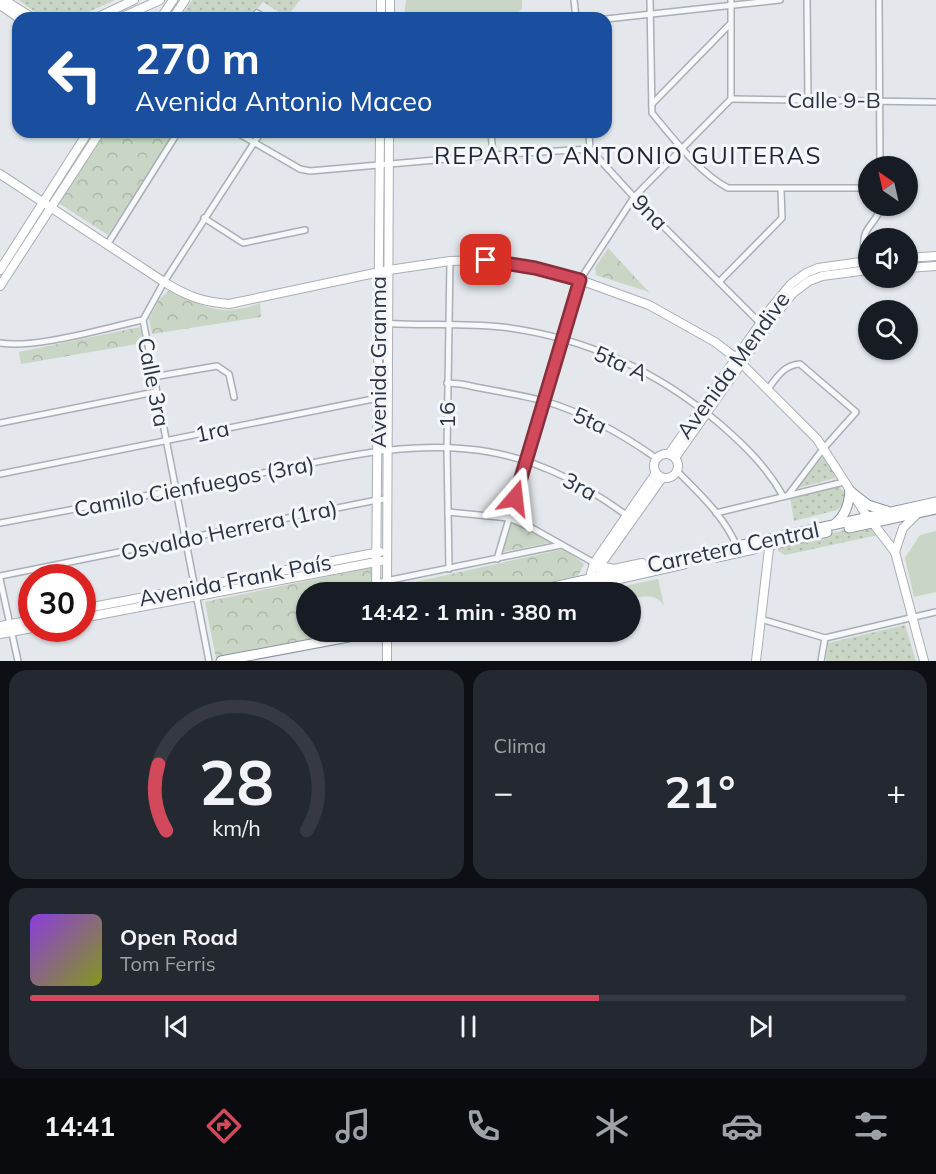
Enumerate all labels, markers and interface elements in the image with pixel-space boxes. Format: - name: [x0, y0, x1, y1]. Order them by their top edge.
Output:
- text: 270 m: [135, 32, 260, 85]
- icon: left: [36, 36, 114, 114]
- text: Avenida Antonio Maceo: [135, 84, 432, 118]
- street label: Calle 9-B: [787, 86, 881, 114]
- district label: REPARTO ANTONIO GUITERAS: [434, 140, 822, 170]
- north arrow: [858, 156, 918, 216]
- map controls: [858, 156, 918, 360]
- street label: 9na: [626, 188, 674, 236]
- button: sound: [858, 228, 918, 288]
- pin: [460, 234, 511, 285]
- icon: arrive: [469, 243, 502, 276]
- street label: Avenida Granma: [364, 276, 392, 448]
- street label: Avenida Mendive: [670, 286, 796, 444]
- button: search: [858, 300, 918, 360]
- street label: Calle 3ra: [132, 335, 176, 429]
- street label: 5ta A: [590, 339, 652, 387]
- street label: 5ta: [569, 400, 611, 440]
- street label: 16: [433, 402, 461, 428]
- street label: 1ra: [192, 414, 232, 448]
- street label: Camilo Cienfuegos (3ra): [72, 449, 316, 523]
- position arrow: [483, 466, 547, 530]
- street label: 3ra: [558, 466, 602, 506]
- street label: Osvaldo Herrera (1ra): [118, 493, 340, 567]
- street label: Carretera Central: [644, 515, 822, 579]
- street label: Avenida Frank País: [136, 548, 334, 612]
- speed limit sign: 30: [18, 564, 96, 642]
- text: 14:42 · 1 min · 380 m: [360, 598, 577, 626]
- text: Clima: [494, 733, 546, 758]
- text: 28: [199, 742, 274, 821]
- text: 21°: [664, 763, 735, 819]
- text: −: [494, 771, 513, 812]
- text: +: [886, 771, 906, 812]
- text: km/h: [212, 815, 260, 842]
- text: Open Road: [120, 923, 238, 951]
- text: Tom Ferris: [120, 951, 216, 976]
- icon: previous: [160, 1010, 193, 1043]
- icon: pause: [452, 1010, 485, 1043]
- icon: next: [744, 1010, 777, 1043]
- icon: directions: [203, 1105, 245, 1147]
- icon: music: [332, 1105, 374, 1147]
- icon: phone: [462, 1105, 504, 1147]
- icon: climate: [591, 1105, 633, 1147]
- icon: car: [721, 1105, 763, 1147]
- icon: filters: [850, 1105, 892, 1147]
- text: 14:41: [44, 1109, 115, 1143]

